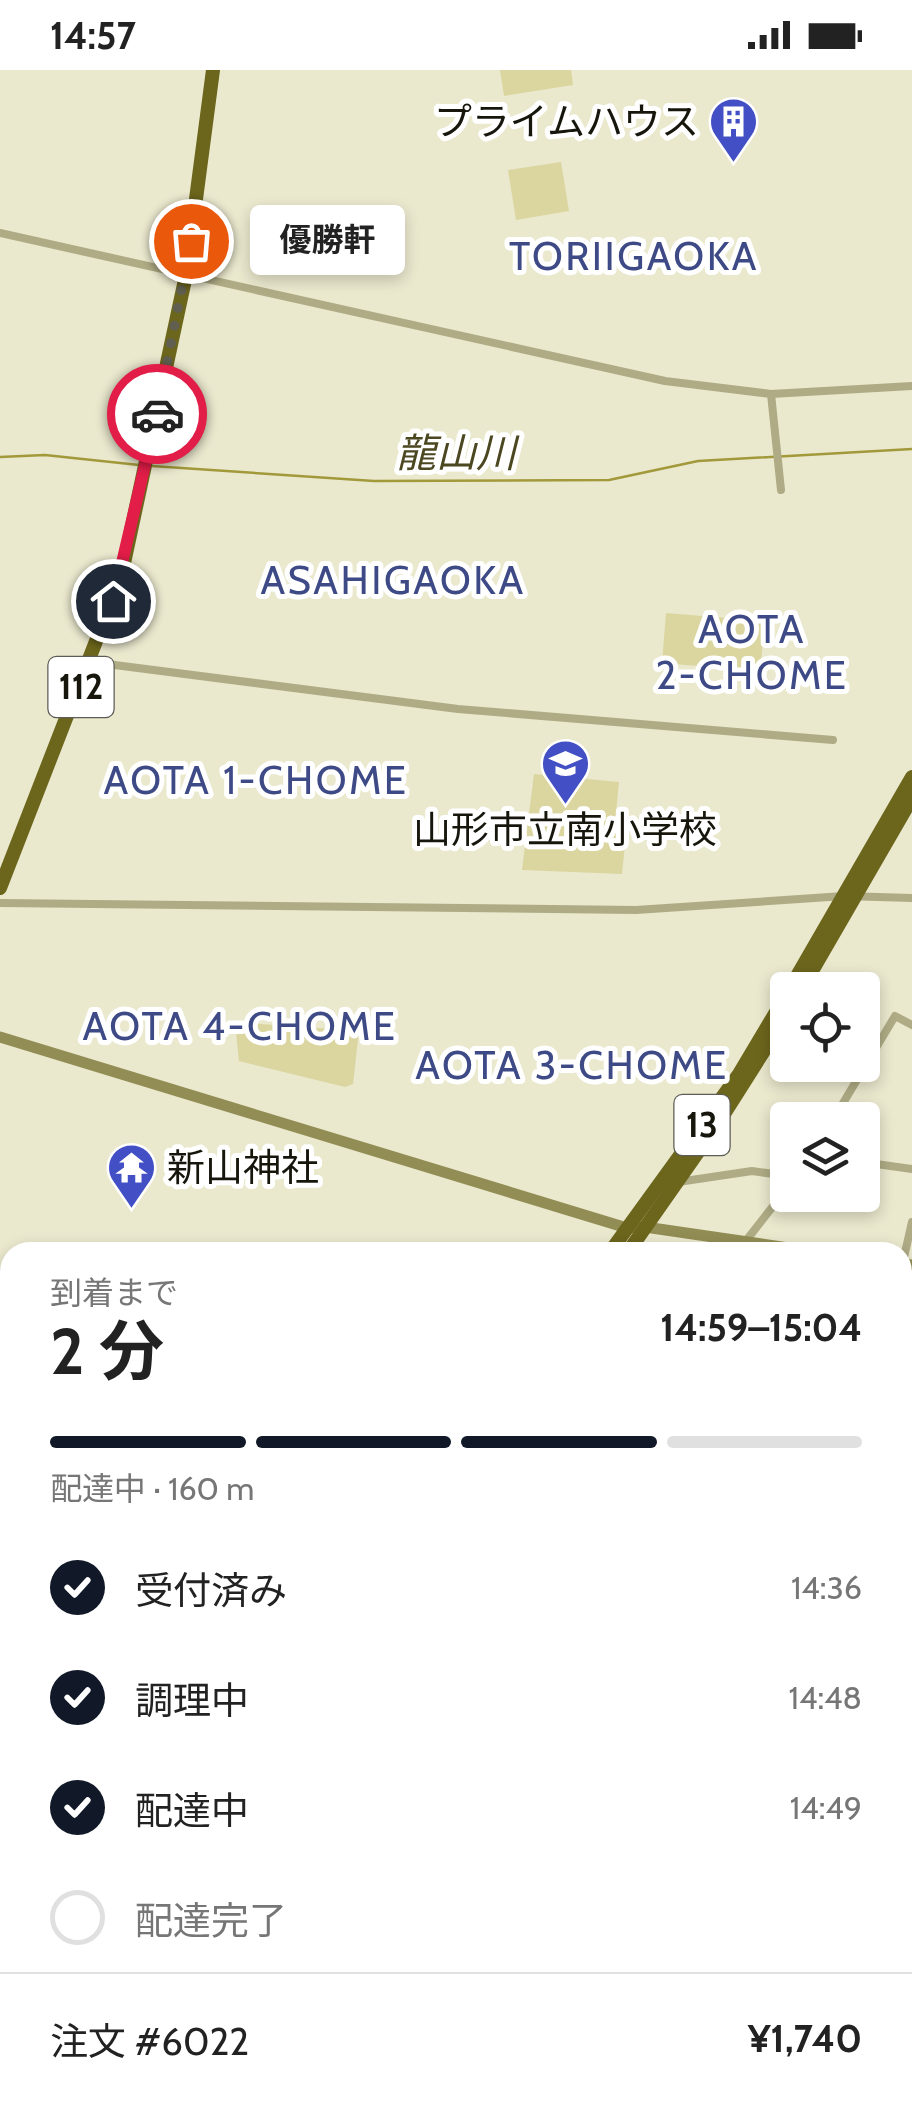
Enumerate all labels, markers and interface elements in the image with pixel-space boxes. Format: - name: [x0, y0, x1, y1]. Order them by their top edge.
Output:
- text: 14:57: [50, 12, 136, 59]
- building icon: プライムハウス: [708, 96, 760, 164]
- place label: プライムハウス: [434, 98, 699, 145]
- pin: [149, 199, 234, 284]
- callout: 優勝軒: [251, 206, 406, 276]
- icon: bag: [164, 214, 219, 269]
- text: 優勝軒: [279, 220, 376, 259]
- district label: TORIIGAOKA: [509, 231, 759, 280]
- courier: [107, 364, 207, 464]
- icon: car: [130, 387, 185, 442]
- water label: 龍山川: [396, 428, 520, 477]
- district label: ASAHIGAOKA: [260, 555, 526, 604]
- pin: [71, 559, 156, 644]
- icon: home: [86, 574, 141, 629]
- district label: AOTA 2-CHOME: [656, 604, 848, 699]
- road number: 112: [48, 657, 114, 717]
- school or university icon: 山形市立南小学校: [539, 738, 591, 806]
- district label: AOTA 1-CHOME: [104, 755, 408, 804]
- place label: 山形市立南小学校: [413, 806, 717, 853]
- map controls: [770, 972, 880, 1212]
- button: locate: [770, 972, 880, 1082]
- district label: AOTA 4-CHOME: [83, 1001, 397, 1050]
- district label: AOTA 3-CHOME: [415, 1040, 729, 1089]
- road number: 13: [674, 1095, 730, 1155]
- button: layers: [770, 1102, 880, 1212]
- temple icon: 新山神社: [106, 1142, 158, 1210]
- place label: 新山神社: [167, 1144, 319, 1191]
- text: 到着まで: [50, 1273, 178, 1312]
- text: 14:59–15:04: [660, 1304, 862, 1351]
- text: 2 分: [50, 1311, 164, 1390]
- text: 配達中 · 160 m: [50, 1469, 254, 1508]
- icon: check: [50, 1560, 105, 1615]
- text: 受付済み: [135, 1567, 287, 1614]
- text: 14:36: [791, 1568, 862, 1607]
- icon: check: [50, 1670, 105, 1725]
- text: 調理中: [135, 1677, 249, 1724]
- text: 14:48: [789, 1678, 862, 1717]
- icon: check: [50, 1780, 105, 1835]
- text: 配達中: [135, 1787, 249, 1834]
- text: 14:49: [790, 1788, 862, 1827]
- text: 配達完了: [135, 1897, 287, 1944]
- text: ¥1,740: [748, 2015, 862, 2062]
- text: 注文 #6022: [50, 2018, 249, 2065]

